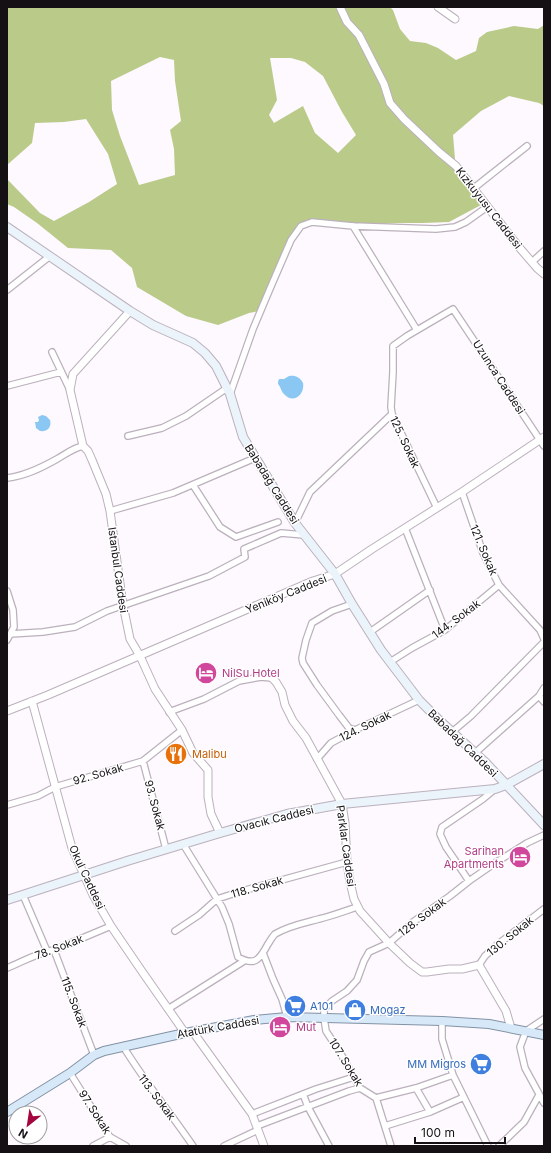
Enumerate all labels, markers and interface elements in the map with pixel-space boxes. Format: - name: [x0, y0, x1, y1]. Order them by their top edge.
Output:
- street label: Kızkuyusu Caddesi: [453, 164, 525, 252]
- street label: Uzunca Caddesi: [470, 337, 528, 417]
- street label: 125. Sokak: [387, 414, 423, 470]
- street label: Babadağ Caddesi: [242, 441, 302, 527]
- street label: 121. Sokak: [467, 522, 501, 578]
- street label: Istanbul Caddesi: [105, 526, 131, 614]
- street label: Yeniköy Caddesi: [243, 571, 329, 617]
- street label: 144. Sokak: [429, 596, 483, 642]
- hotel icon: NilSu Hotel: [193, 660, 219, 686]
- place label: NilSu Hotel: [222, 666, 280, 680]
- street label: Babadağ Caddesi: [425, 706, 501, 780]
- street label: 124. Sokak: [337, 707, 393, 745]
- restaurant icon: Malibu: [163, 741, 189, 767]
- place label: Malibu: [192, 747, 227, 761]
- street label: 92. Sokak: [71, 760, 125, 788]
- street label: 93. Sokak: [142, 778, 168, 832]
- street label: Ovacık Caddesi: [233, 802, 315, 836]
- street label: Parklar Caddesi: [333, 804, 359, 888]
- street label: Okul Caddesi: [66, 843, 108, 911]
- place label: Sarihan Apartments: [444, 844, 504, 871]
- hotel icon: Sarihan Apartments: [507, 844, 533, 870]
- street label: 118. Sokak: [229, 873, 285, 901]
- street label: 128. Sokak: [395, 895, 449, 939]
- street label: 130. Sokak: [484, 913, 536, 959]
- street label: 78. Sokak: [33, 931, 85, 963]
- street label: 115. Sokak: [58, 975, 90, 1029]
- supermarket icon: A101: [282, 993, 308, 1019]
- shop icon: Mogaz: [342, 997, 368, 1023]
- place label: A101: [310, 999, 333, 1013]
- place label: Mogaz: [370, 1003, 406, 1017]
- street label: Atatürk Caddesi: [176, 1013, 260, 1041]
- hotel icon: Mut: [267, 1014, 293, 1040]
- place label: Mut: [296, 1020, 316, 1034]
- street label: 107. Sokak: [326, 1035, 366, 1089]
- supermarket icon: MM Migros: [468, 1051, 494, 1077]
- place label: MM Migros: [407, 1057, 466, 1071]
- street label: 113. Sokak: [135, 1071, 179, 1123]
- street label: 97. Sokak: [76, 1087, 114, 1137]
- north arrow: [8, 1105, 48, 1145]
- scale bar: [415, 1119, 505, 1145]
- text: 100 m: [421, 1125, 455, 1140]
- text: N: [16, 1126, 30, 1142]

